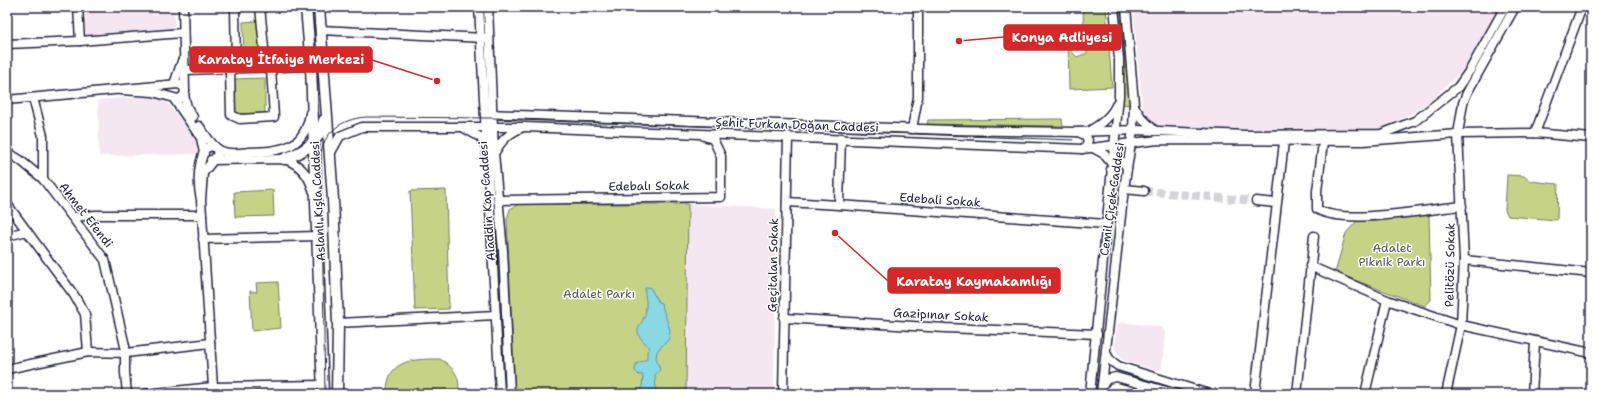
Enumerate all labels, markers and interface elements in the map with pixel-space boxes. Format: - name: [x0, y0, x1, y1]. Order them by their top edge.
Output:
- callout: Konya Adliyesi: [1004, 25, 1121, 50]
- text: Konya Adliyesi: [1012, 29, 1112, 46]
- callout: Karatay İtfaiye Merkezi: [190, 47, 372, 72]
- text: Karatay İtfaiye Merkezi: [198, 51, 364, 68]
- street label: Şehit Furkan Doğan Caddesi: [715, 114, 879, 136]
- street label: Aslanlı Kışla Caddesi: [307, 140, 329, 262]
- street label: Aladdin Kap Caddesi: [475, 140, 499, 262]
- street label: Cemil Çiçek Caddesi: [1096, 141, 1128, 257]
- street label: Edebalı Sokak: [608, 177, 690, 195]
- street label: Ahmet Efendi: [56, 179, 116, 251]
- street label: Edebali Sokak: [899, 189, 981, 211]
- street label: Geçitalan Sokak: [764, 218, 782, 312]
- street label: Pelitözü Sokak: [1441, 223, 1459, 307]
- park label: Adalet Piknik Parkı: [1358, 240, 1426, 270]
- callout: Karatay Kaymakamlığı: [888, 268, 1060, 293]
- text: Karatay Kaymakamlığı: [896, 273, 1052, 290]
- park label: Adalet Parkı: [563, 286, 635, 302]
- street label: Gazipınar Sokak: [893, 305, 989, 325]

